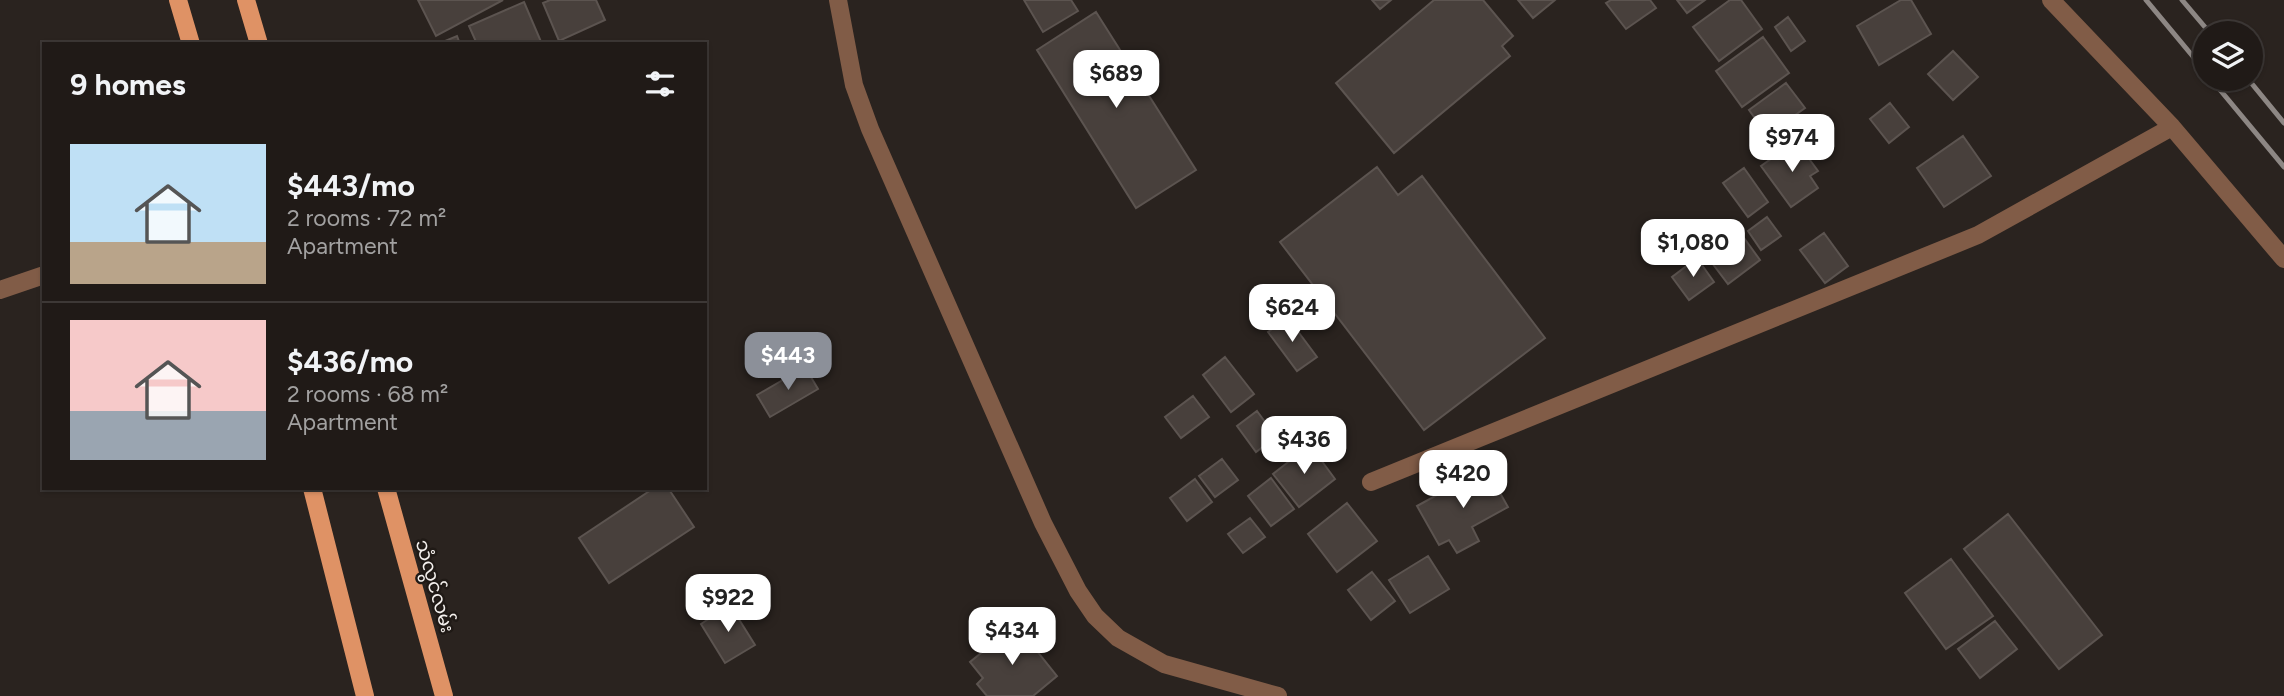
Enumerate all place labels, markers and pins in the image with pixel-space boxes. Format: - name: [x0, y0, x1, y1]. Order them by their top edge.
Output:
- pin: $689: [1075, 50, 1157, 110]
- pin: $974: [1751, 114, 1833, 174]
- pin: $1,080: [1636, 219, 1750, 279]
- pin: $624: [1251, 284, 1333, 344]
- pin: $443: [747, 332, 829, 392]
- pin: $436: [1263, 416, 1345, 476]
- pin: $420: [1422, 450, 1504, 510]
- pin: $922: [687, 574, 769, 634]
- pin: $434: [971, 608, 1053, 667]

